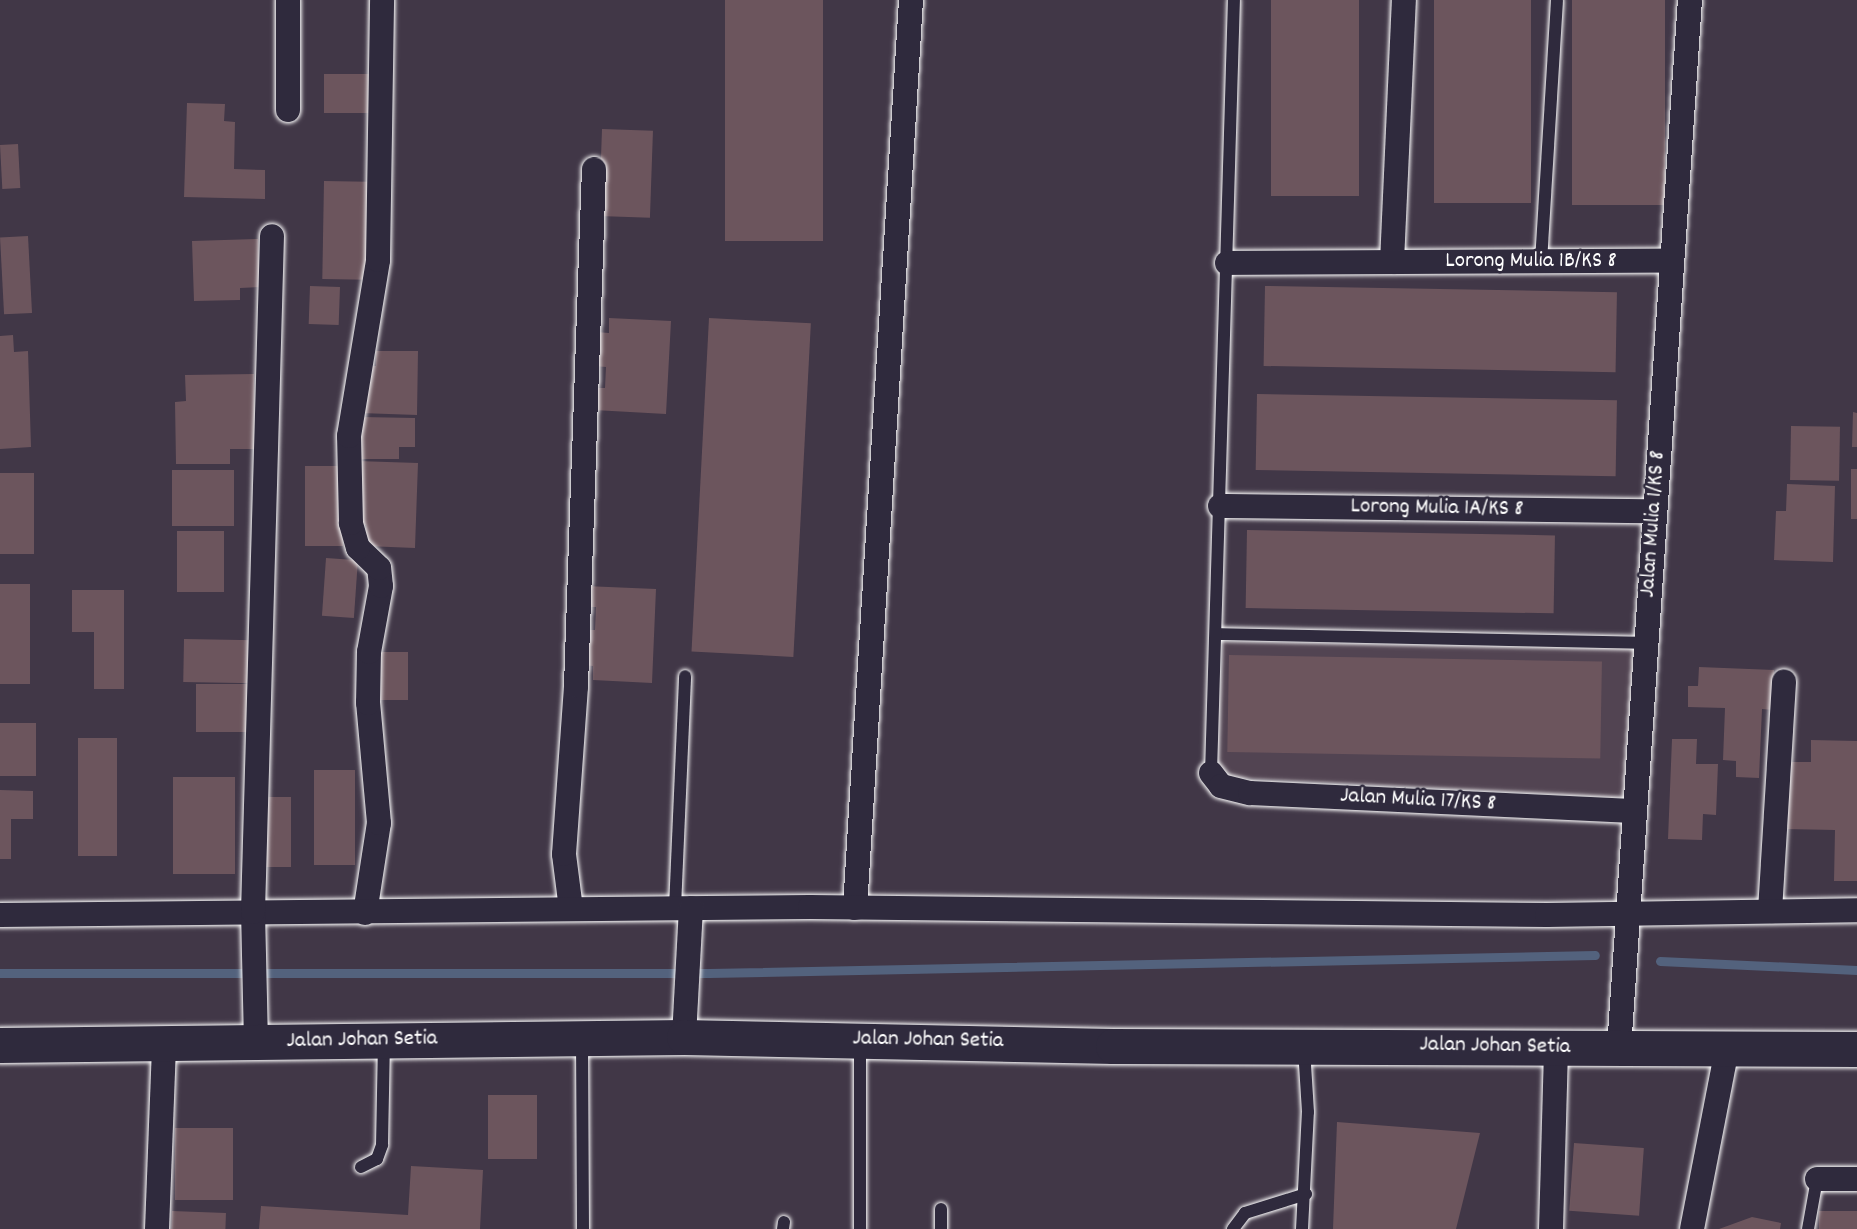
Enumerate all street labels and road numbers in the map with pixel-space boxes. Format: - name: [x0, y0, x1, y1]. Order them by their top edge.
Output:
- street label: Lorong Mulia 1B/KS 8: [1445, 248, 1617, 276]
- street label: Jalan Mulia 1/KS 8: [1635, 450, 1673, 598]
- street label: Lorong Mulia 1A/KS 8: [1350, 494, 1524, 524]
- street label: Jalan Mulia 17/KS 8: [1339, 783, 1497, 819]
- street label: Jalan Johan Setia: [286, 1026, 438, 1056]
- street label: Jalan Johan Setia: [852, 1026, 1004, 1056]
- street label: Jalan Johan Setia: [1419, 1032, 1571, 1062]

